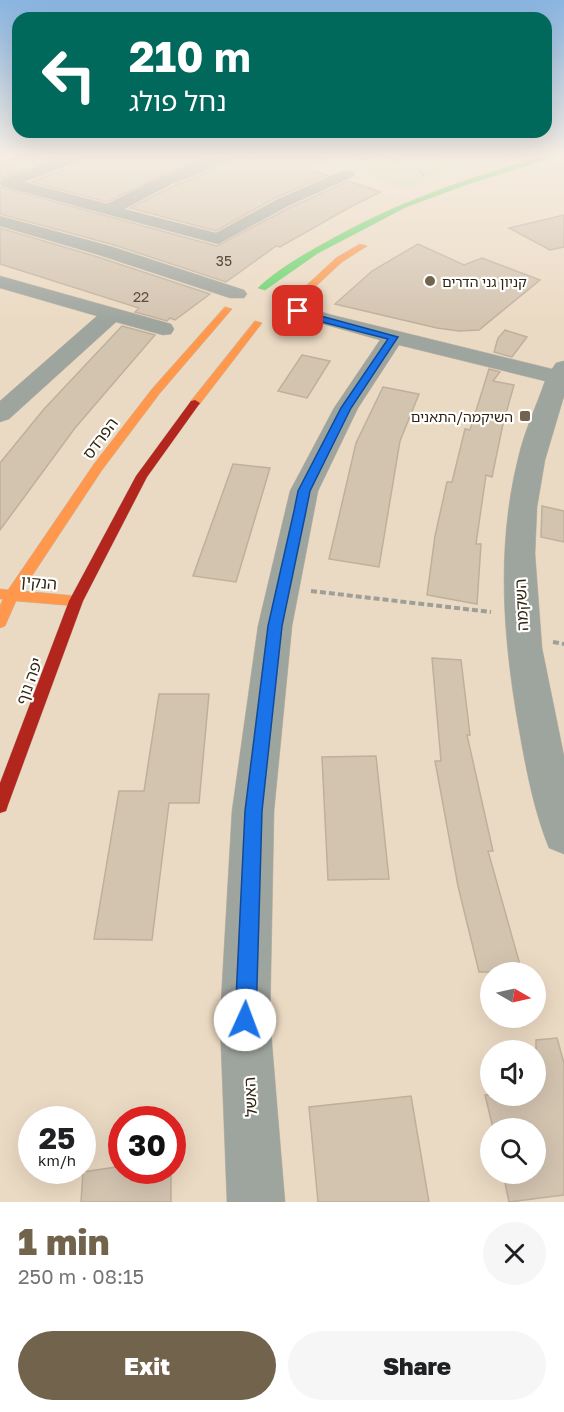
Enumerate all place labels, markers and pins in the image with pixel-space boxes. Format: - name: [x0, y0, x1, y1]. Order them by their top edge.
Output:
- place label: קניון גני הדרים: [442, 273, 527, 290]
- marker: קניון גני הדרים: [423, 274, 437, 288]
- pin: [272, 285, 323, 336]
- place label: השיקמה/התאנים: [411, 408, 513, 425]
- marker: השיקמה/התאנים: [518, 409, 532, 423]

